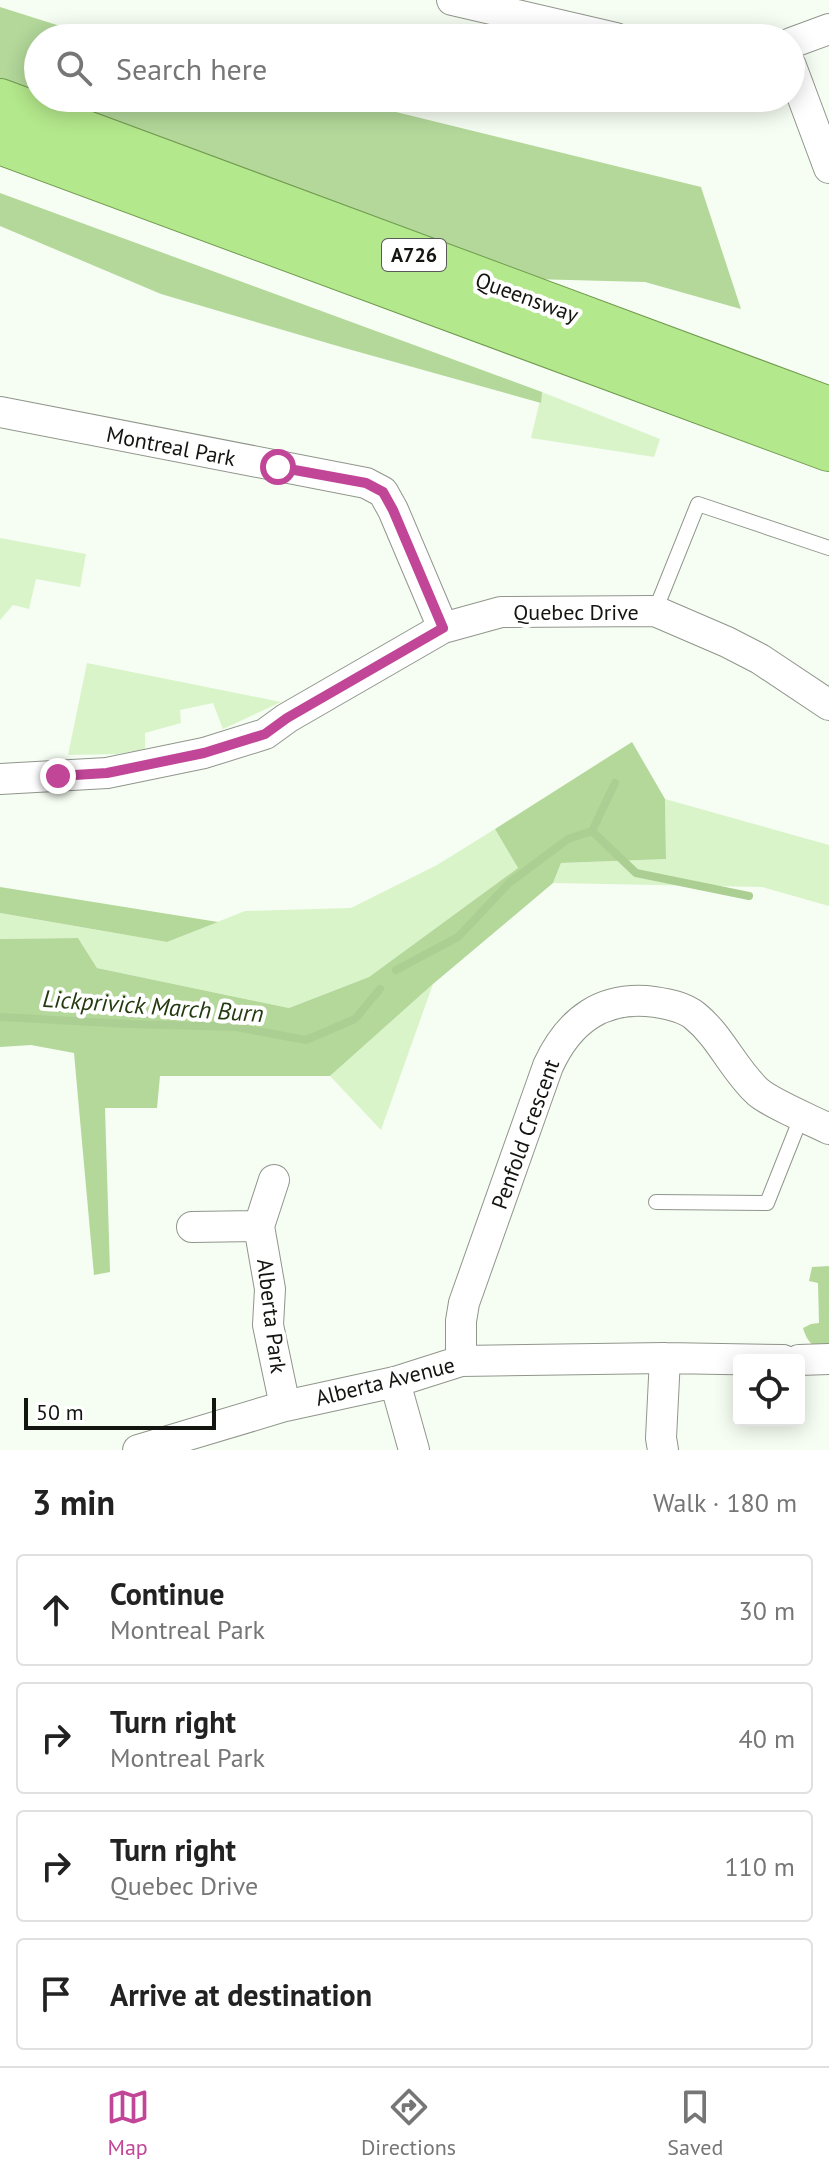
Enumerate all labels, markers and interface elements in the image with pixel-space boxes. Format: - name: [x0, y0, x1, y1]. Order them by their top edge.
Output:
- search box: [24, 24, 805, 112]
- icon: search: [52, 46, 96, 90]
- text: Search here: [116, 49, 267, 88]
- road number: A726: [382, 239, 446, 271]
- street label: Queensway: [472, 265, 583, 329]
- street label: Montreal Park: [104, 420, 238, 472]
- route start: [260, 449, 296, 485]
- street label: Quebec Drive: [513, 598, 639, 626]
- route end: [40, 758, 76, 794]
- water label: Lickprivick March Burn: [41, 983, 265, 1029]
- street label: Penfold Crescent: [485, 1055, 565, 1213]
- street label: Alberta Park: [251, 1257, 293, 1375]
- street label: Alberta Avenue: [312, 1350, 458, 1412]
- map controls: [733, 1354, 805, 1426]
- button: locate: [733, 1354, 805, 1426]
- scale bar: [24, 1394, 216, 1430]
- text: 50 m: [36, 1398, 84, 1426]
- text: 3 min: [32, 1480, 115, 1524]
- text: Walk · 180 m: [653, 1486, 797, 1519]
- text: Continue: [110, 1574, 224, 1613]
- icon: ahead: [34, 1588, 78, 1632]
- text: 30 m: [739, 1594, 795, 1627]
- text: Montreal Park: [110, 1613, 265, 1646]
- text: Turn right: [110, 1702, 236, 1741]
- icon: right: [34, 1716, 78, 1760]
- text: 40 m: [739, 1722, 795, 1755]
- text: Montreal Park: [110, 1741, 265, 1774]
- text: Turn right: [110, 1830, 236, 1869]
- icon: right: [34, 1844, 78, 1888]
- text: 110 m: [724, 1850, 795, 1883]
- text: Quebec Drive: [110, 1869, 258, 1902]
- icon: arrive: [34, 1972, 78, 2016]
- text: Arrive at destination: [110, 1975, 372, 2014]
- tab: Map: [106, 2085, 150, 2161]
- tab: Directions: [361, 2085, 456, 2161]
- tab: Saved: [667, 2085, 723, 2161]

